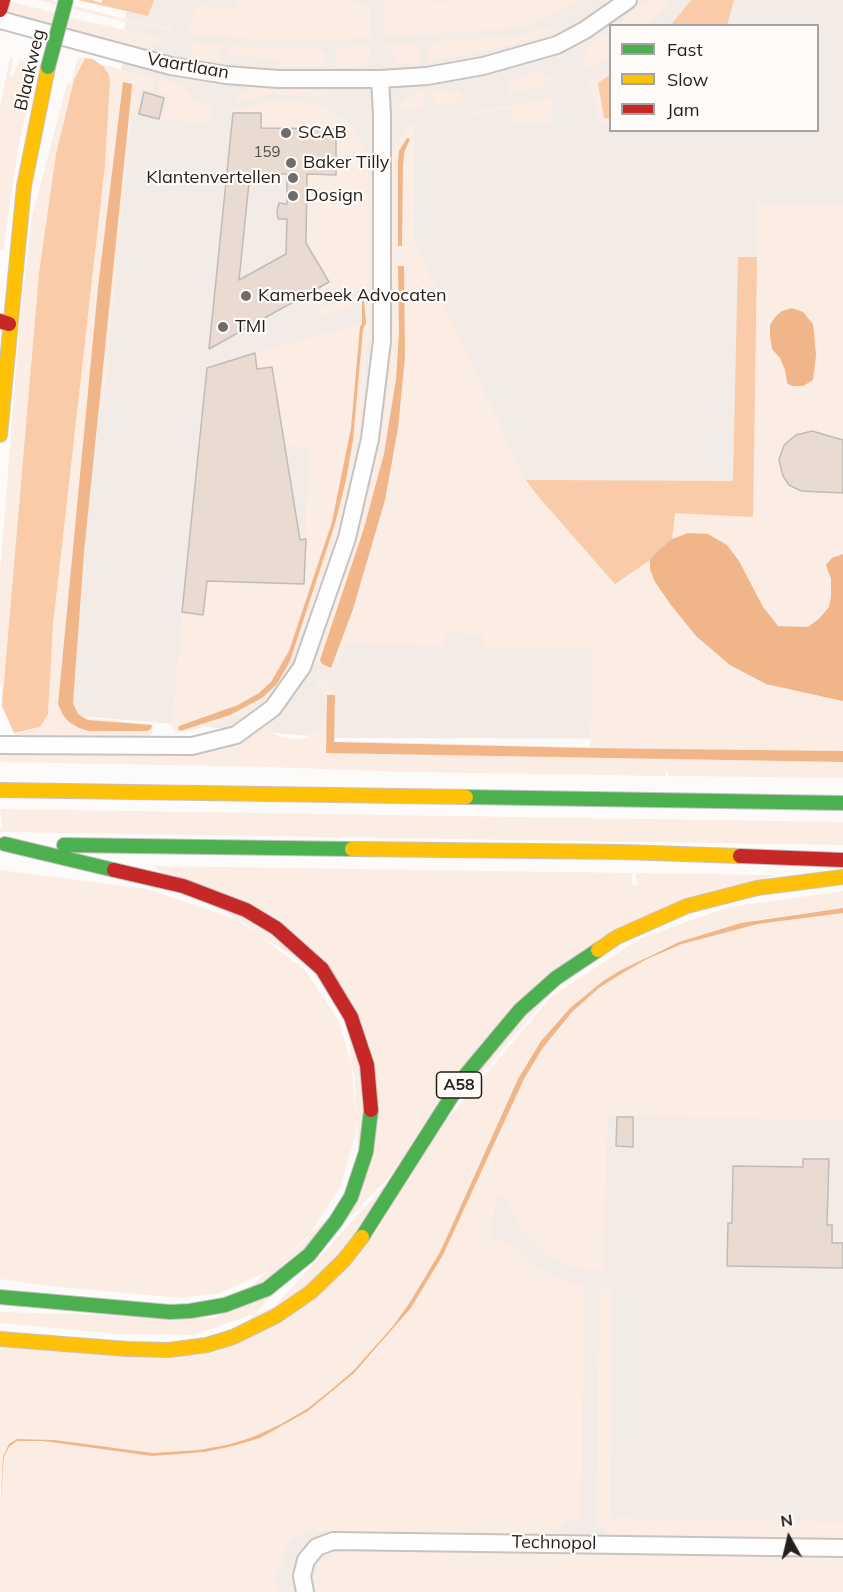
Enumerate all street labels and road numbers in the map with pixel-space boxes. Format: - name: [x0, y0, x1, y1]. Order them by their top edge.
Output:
- street label: Blaakweg: [10, 27, 50, 113]
- street label: Vaartlaan: [145, 48, 231, 84]
- road number: A58: [436, 1072, 482, 1098]
- street label: Technopol: [511, 1531, 597, 1555]

